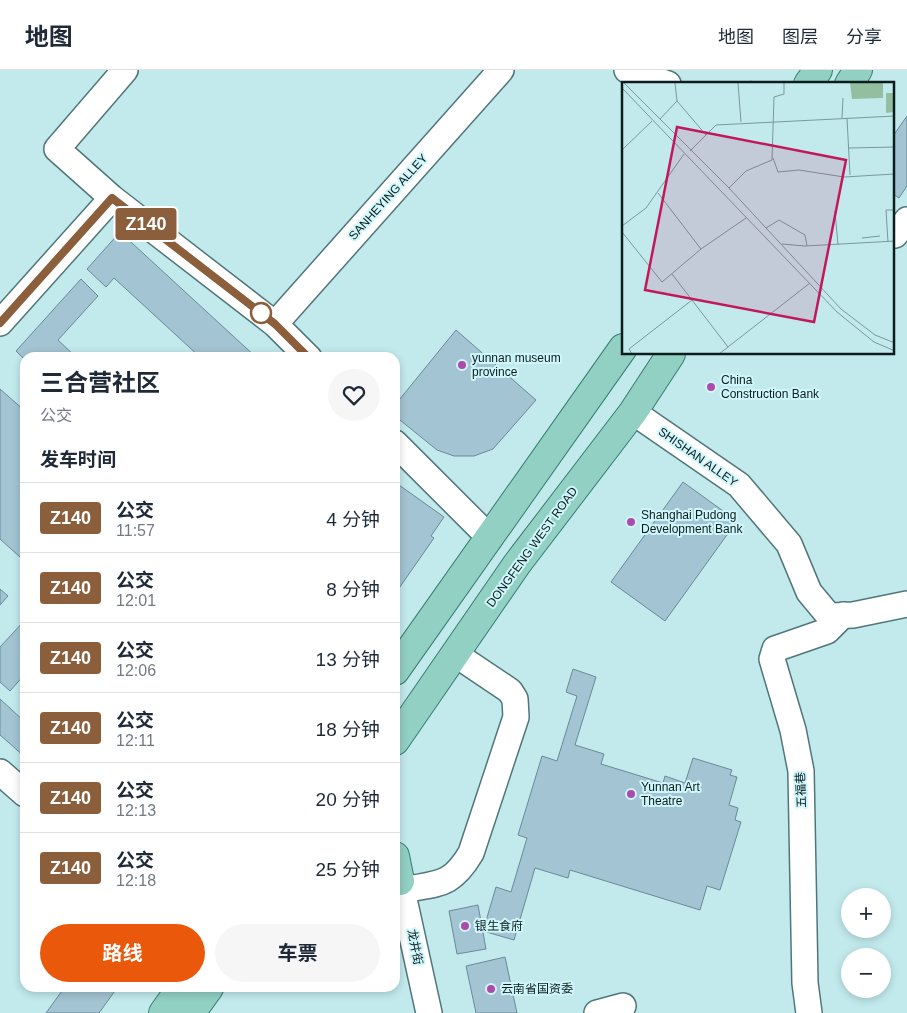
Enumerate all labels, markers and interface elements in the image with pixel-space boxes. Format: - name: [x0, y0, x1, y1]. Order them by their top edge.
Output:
- text: 地图: [25, 23, 73, 50]
- text: 地图: [718, 27, 754, 47]
- text: 图层: [782, 27, 818, 47]
- text: 分享: [846, 27, 882, 47]
- inset map: [622, 82, 894, 355]
- street label: SANHEYING ALLEY: [346, 151, 430, 243]
- line badge: Z140: [111, 208, 181, 240]
- text: Z140: [125, 214, 167, 234]
- unlabelled marker: [250, 302, 272, 324]
- place label: yunnan museum province: [472, 351, 561, 379]
- marker: yunnan museum province: [456, 359, 468, 371]
- text: 三合营社区: [40, 369, 160, 396]
- button: heart: [328, 369, 380, 421]
- place label: China Construction Bank: [721, 373, 820, 401]
- marker: China Construction Bank: [705, 381, 717, 393]
- text: 公交: [40, 407, 72, 424]
- street label: SHISHAN ALLEY: [656, 424, 740, 490]
- text: 发车时间: [40, 449, 116, 470]
- street label: DONGFENG WEST ROAD: [484, 484, 581, 610]
- text: 公交: [116, 500, 154, 521]
- text: Z140: [50, 508, 91, 528]
- place label: Shanghai Pudong Development Bank: [641, 508, 743, 536]
- text: 4 分钟: [326, 509, 380, 530]
- marker: Shanghai Pudong Development Bank: [625, 516, 637, 528]
- text: 11:57: [116, 522, 155, 539]
- text: 公交: [116, 570, 154, 591]
- text: Z140: [50, 578, 91, 598]
- text: 8 分钟: [326, 579, 380, 600]
- text: 12:01: [116, 592, 156, 609]
- text: 公交: [116, 640, 154, 661]
- text: Z140: [50, 648, 91, 668]
- text: 13 分钟: [316, 649, 380, 670]
- text: 12:06: [116, 662, 156, 679]
- text: 公交: [116, 710, 154, 731]
- text: Z140: [50, 718, 91, 738]
- text: 18 分钟: [316, 719, 380, 740]
- text: 12:11: [116, 732, 155, 749]
- street label: 五福巷: [793, 772, 809, 808]
- text: 公交: [116, 780, 154, 801]
- place label: Yunnan Art Theatre: [641, 780, 700, 808]
- text: Z140: [50, 788, 91, 808]
- marker: Yunnan Art Theatre: [625, 788, 637, 800]
- text: 20 分钟: [316, 789, 380, 810]
- text: 12:13: [116, 802, 156, 819]
- text: 公交: [116, 850, 154, 871]
- text: Z140: [50, 858, 91, 878]
- text: 25 分钟: [316, 859, 380, 880]
- text: 12:18: [116, 872, 156, 889]
- map controls: [841, 888, 891, 998]
- button: +: [841, 888, 891, 938]
- place label: 银生食府: [475, 919, 523, 933]
- marker: 银生食府: [459, 920, 471, 932]
- button: 路线: [40, 924, 205, 982]
- button: 车票: [215, 924, 380, 982]
- street label: 龙井街: [405, 928, 425, 966]
- button: −: [841, 948, 891, 998]
- place label: 云南省国资委: [501, 982, 573, 996]
- marker: 云南省国资委: [485, 983, 497, 995]

